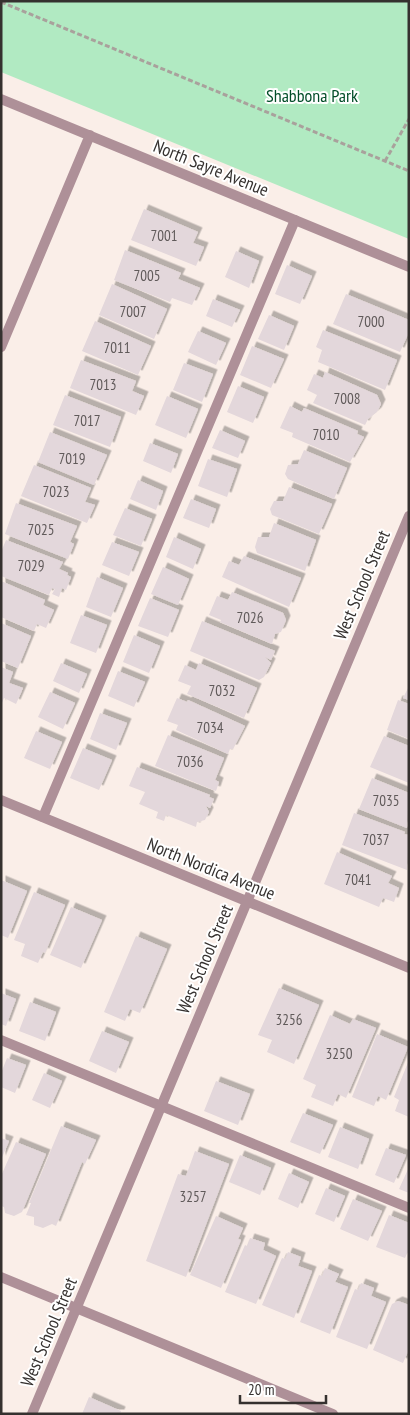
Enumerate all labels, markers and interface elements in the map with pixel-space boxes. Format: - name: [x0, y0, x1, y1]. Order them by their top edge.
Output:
- park label: Shabbona Park: [266, 84, 358, 107]
- street label: North Sayre Avenue: [150, 134, 272, 201]
- house number: 7001: [150, 226, 178, 245]
- house number: 7005: [133, 266, 161, 285]
- house number: 7007: [119, 302, 147, 321]
- house number: 7000: [357, 312, 385, 331]
- house number: 7011: [103, 338, 131, 357]
- house number: 7013: [89, 375, 117, 394]
- house number: 7008: [333, 389, 361, 408]
- house number: 7017: [73, 411, 101, 430]
- house number: 7010: [312, 425, 340, 444]
- house number: 7019: [58, 449, 86, 468]
- house number: 7023: [42, 482, 70, 501]
- house number: 7025: [27, 520, 55, 539]
- street label: West School Street: [328, 527, 395, 643]
- house number: 7029: [17, 556, 45, 575]
- house number: 7026: [236, 608, 264, 627]
- house number: 7032: [208, 681, 236, 700]
- house number: 7034: [196, 718, 224, 737]
- house number: 7036: [176, 752, 204, 771]
- house number: 7035: [372, 791, 400, 810]
- house number: 7037: [362, 830, 390, 849]
- street label: North Nordica Avenue: [144, 832, 279, 905]
- house number: 7041: [344, 870, 372, 889]
- street label: West School Street: [171, 901, 238, 1017]
- house number: 3256: [275, 1010, 303, 1029]
- house number: 3250: [325, 1044, 353, 1063]
- house number: 3257: [179, 1187, 207, 1206]
- street label: West School Street: [15, 1274, 82, 1390]
- scale bar: [240, 1372, 326, 1404]
- text: 20 m: [248, 1380, 274, 1399]

